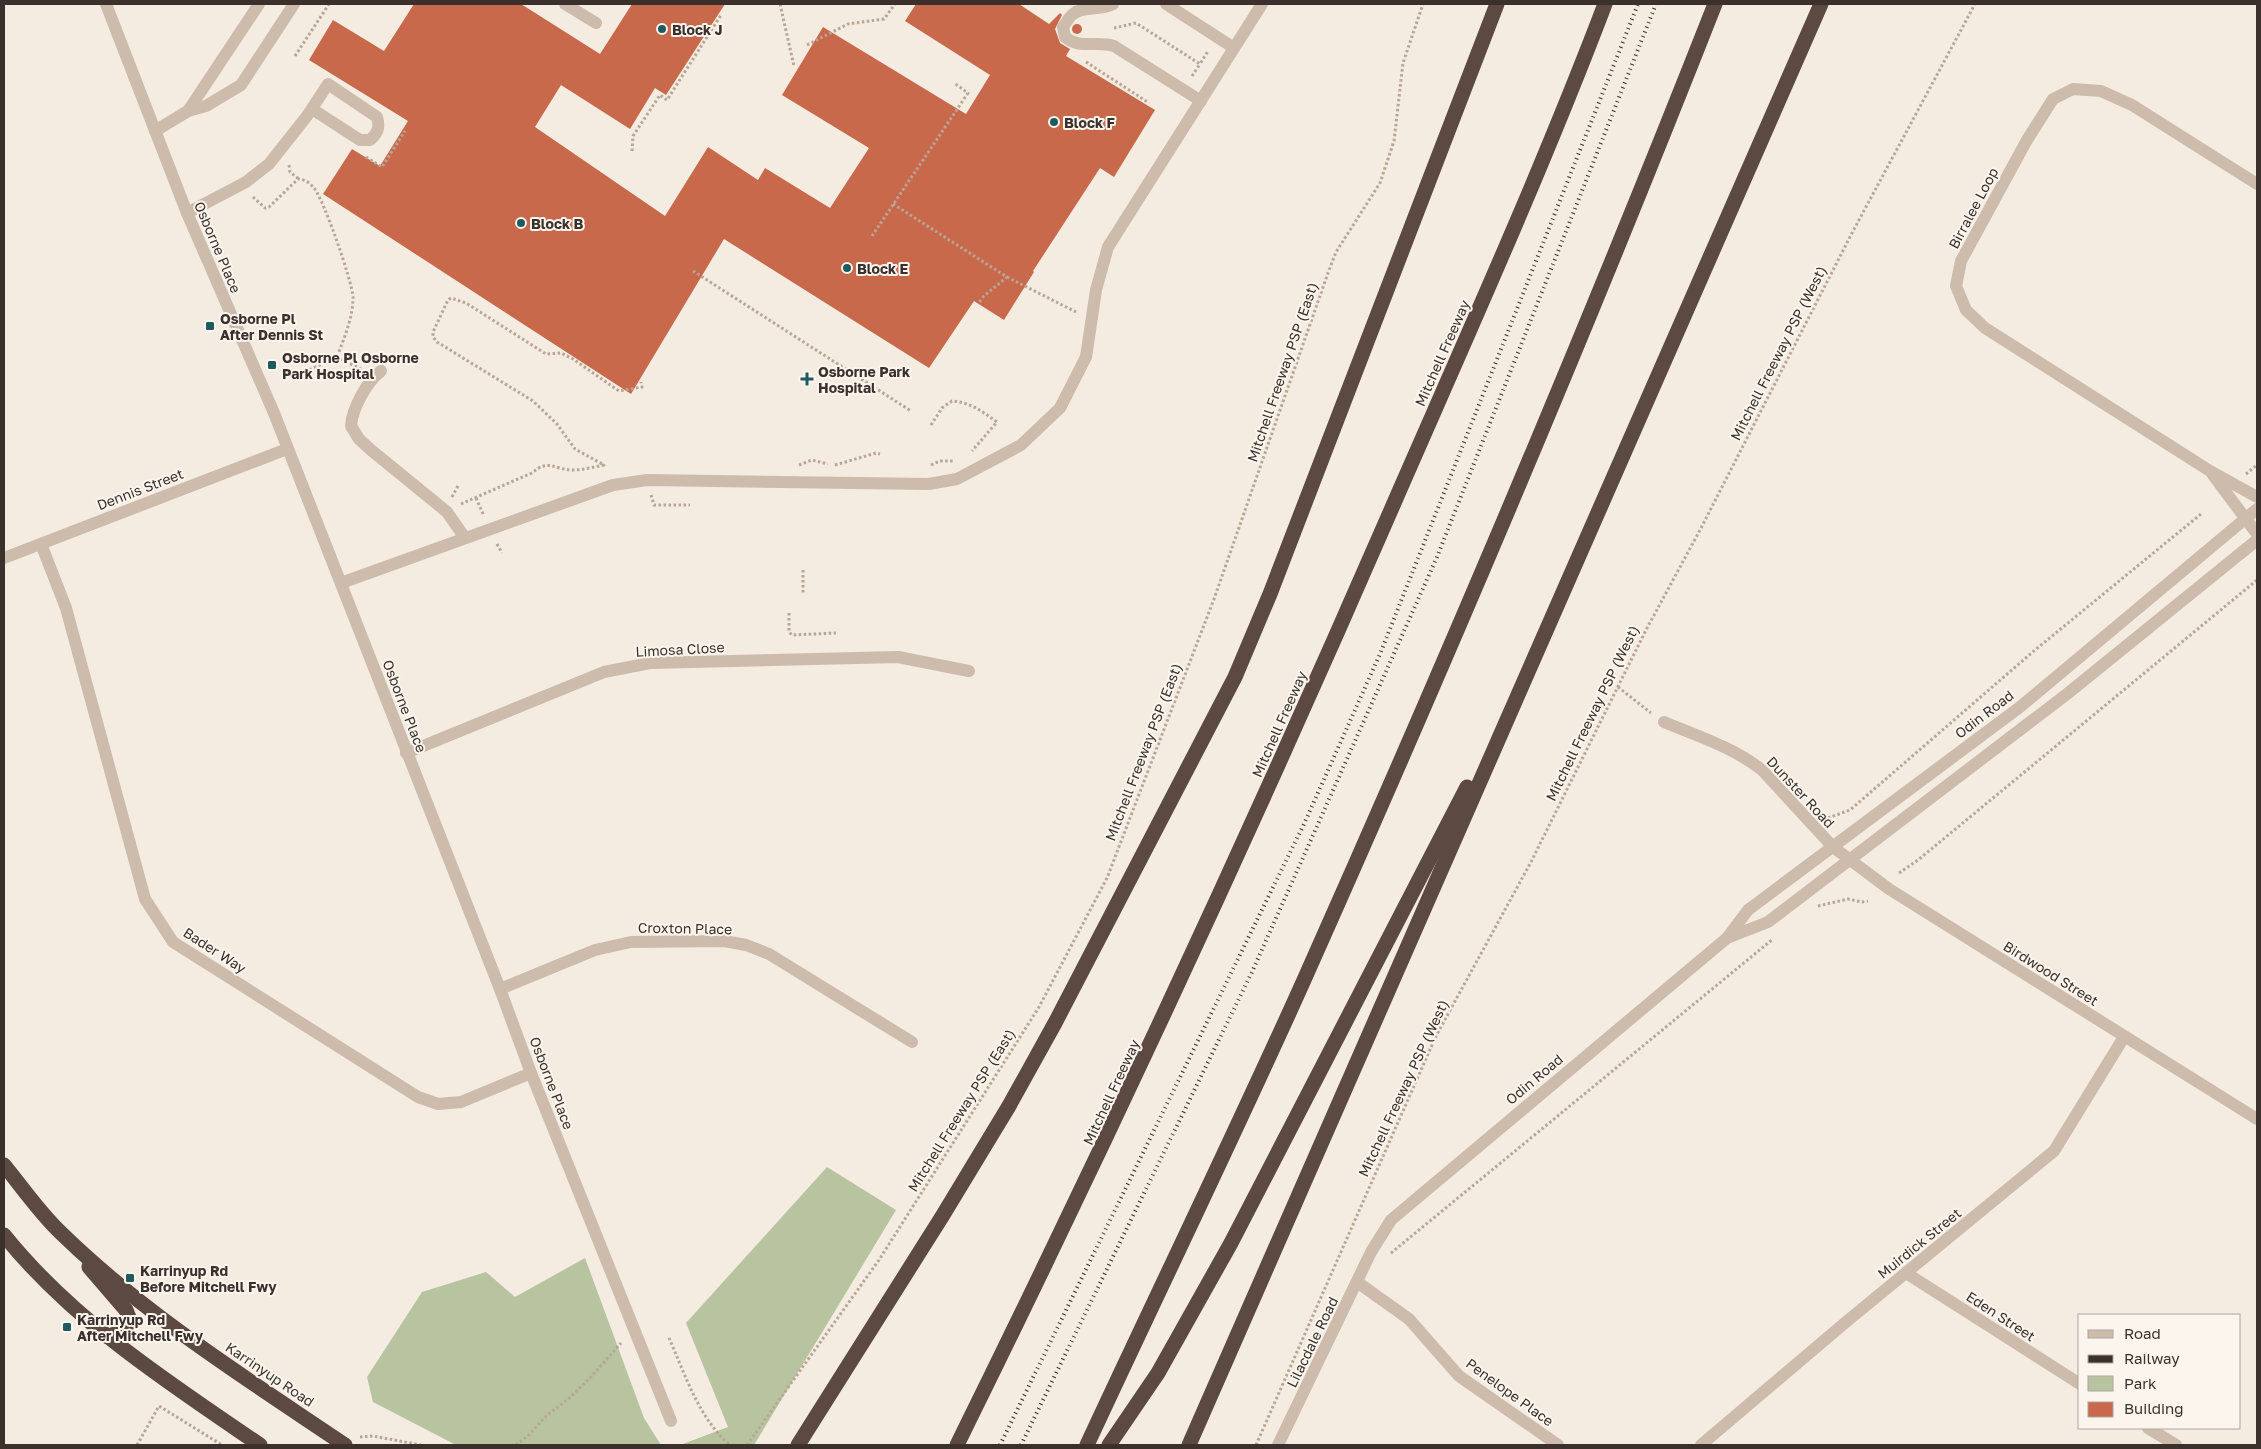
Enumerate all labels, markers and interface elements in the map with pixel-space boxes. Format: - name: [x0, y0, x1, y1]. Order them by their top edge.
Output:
- place label: Block J: [672, 21, 723, 38]
- marker: Block J: [656, 23, 668, 35]
- place label: Block F: [1064, 114, 1115, 131]
- marker: Block F: [1048, 116, 1060, 128]
- street label: Birralee Loop: [1945, 165, 2001, 251]
- street label: Osborne Place: [191, 199, 245, 295]
- place label: Block B: [531, 215, 584, 232]
- marker: Block B: [515, 217, 527, 229]
- place label: Block E: [857, 260, 909, 277]
- marker: Block E: [841, 262, 853, 274]
- street label: Mitchell Freeway PSP (West): [1727, 263, 1829, 443]
- street label: Mitchell Freeway PSP (East): [1243, 280, 1321, 464]
- street label: Mitchell Freeway: [1411, 297, 1473, 409]
- place label: Osborne Pl After Dennis St: [220, 310, 324, 343]
- marker: Osborne Pl After Dennis St: [204, 320, 216, 332]
- place label: Osborne Pl Osborne Park Hospital: [282, 349, 419, 382]
- marker: Osborne Pl Osborne Park Hospital: [266, 359, 278, 371]
- place label: Osborne Park Hospital: [818, 363, 910, 396]
- marker: Osborne Park Hospital: [800, 372, 814, 386]
- street label: Dennis Street: [94, 465, 186, 513]
- street label: Mitchell Freeway PSP (West): [1542, 622, 1642, 804]
- street label: Limosa Close: [635, 638, 725, 660]
- street label: Osborne Place: [380, 657, 430, 755]
- street label: Mitchell Freeway PSP (East): [1101, 661, 1185, 843]
- street label: Mitchell Freeway: [1248, 668, 1310, 780]
- street label: Odin Road: [1951, 686, 2017, 742]
- street label: Dunster Road: [1764, 753, 1838, 831]
- street label: Croxton Place: [638, 919, 732, 937]
- street label: Bader Way: [180, 923, 250, 977]
- street label: Birdwood Street: [2000, 937, 2102, 1009]
- street label: Mitchell Freeway PSP (West): [1354, 997, 1452, 1179]
- street label: Mitchell Freeway PSP (East): [904, 1025, 1018, 1195]
- street label: Osborne Place: [527, 1034, 577, 1132]
- street label: Mitchell Freeway: [1079, 1036, 1143, 1147]
- street label: Odin Road: [1502, 1050, 1566, 1108]
- street label: Muirdick Street: [1874, 1204, 1964, 1282]
- place label: Karrinyup Rd Before Mitchell Fwy: [140, 1262, 277, 1295]
- marker: Karrinyup Rd Before Mitchell Fwy: [124, 1272, 136, 1284]
- street label: Eden Street: [1963, 1287, 2039, 1345]
- street label: Lilacdale Road: [1283, 1294, 1341, 1390]
- place label: Karrinyup Rd After Mitchell Fwy: [77, 1311, 204, 1344]
- legend: [2078, 1314, 2241, 1429]
- marker: Karrinyup Rd After Mitchell Fwy: [61, 1321, 73, 1333]
- text: Road: [2124, 1324, 2161, 1342]
- street label: Karrinyup Road: [222, 1338, 318, 1410]
- text: Railway: [2124, 1349, 2180, 1367]
- street label: Penelope Place: [1463, 1355, 1557, 1429]
- text: Park: [2124, 1374, 2157, 1392]
- text: Building: [2124, 1399, 2184, 1417]

